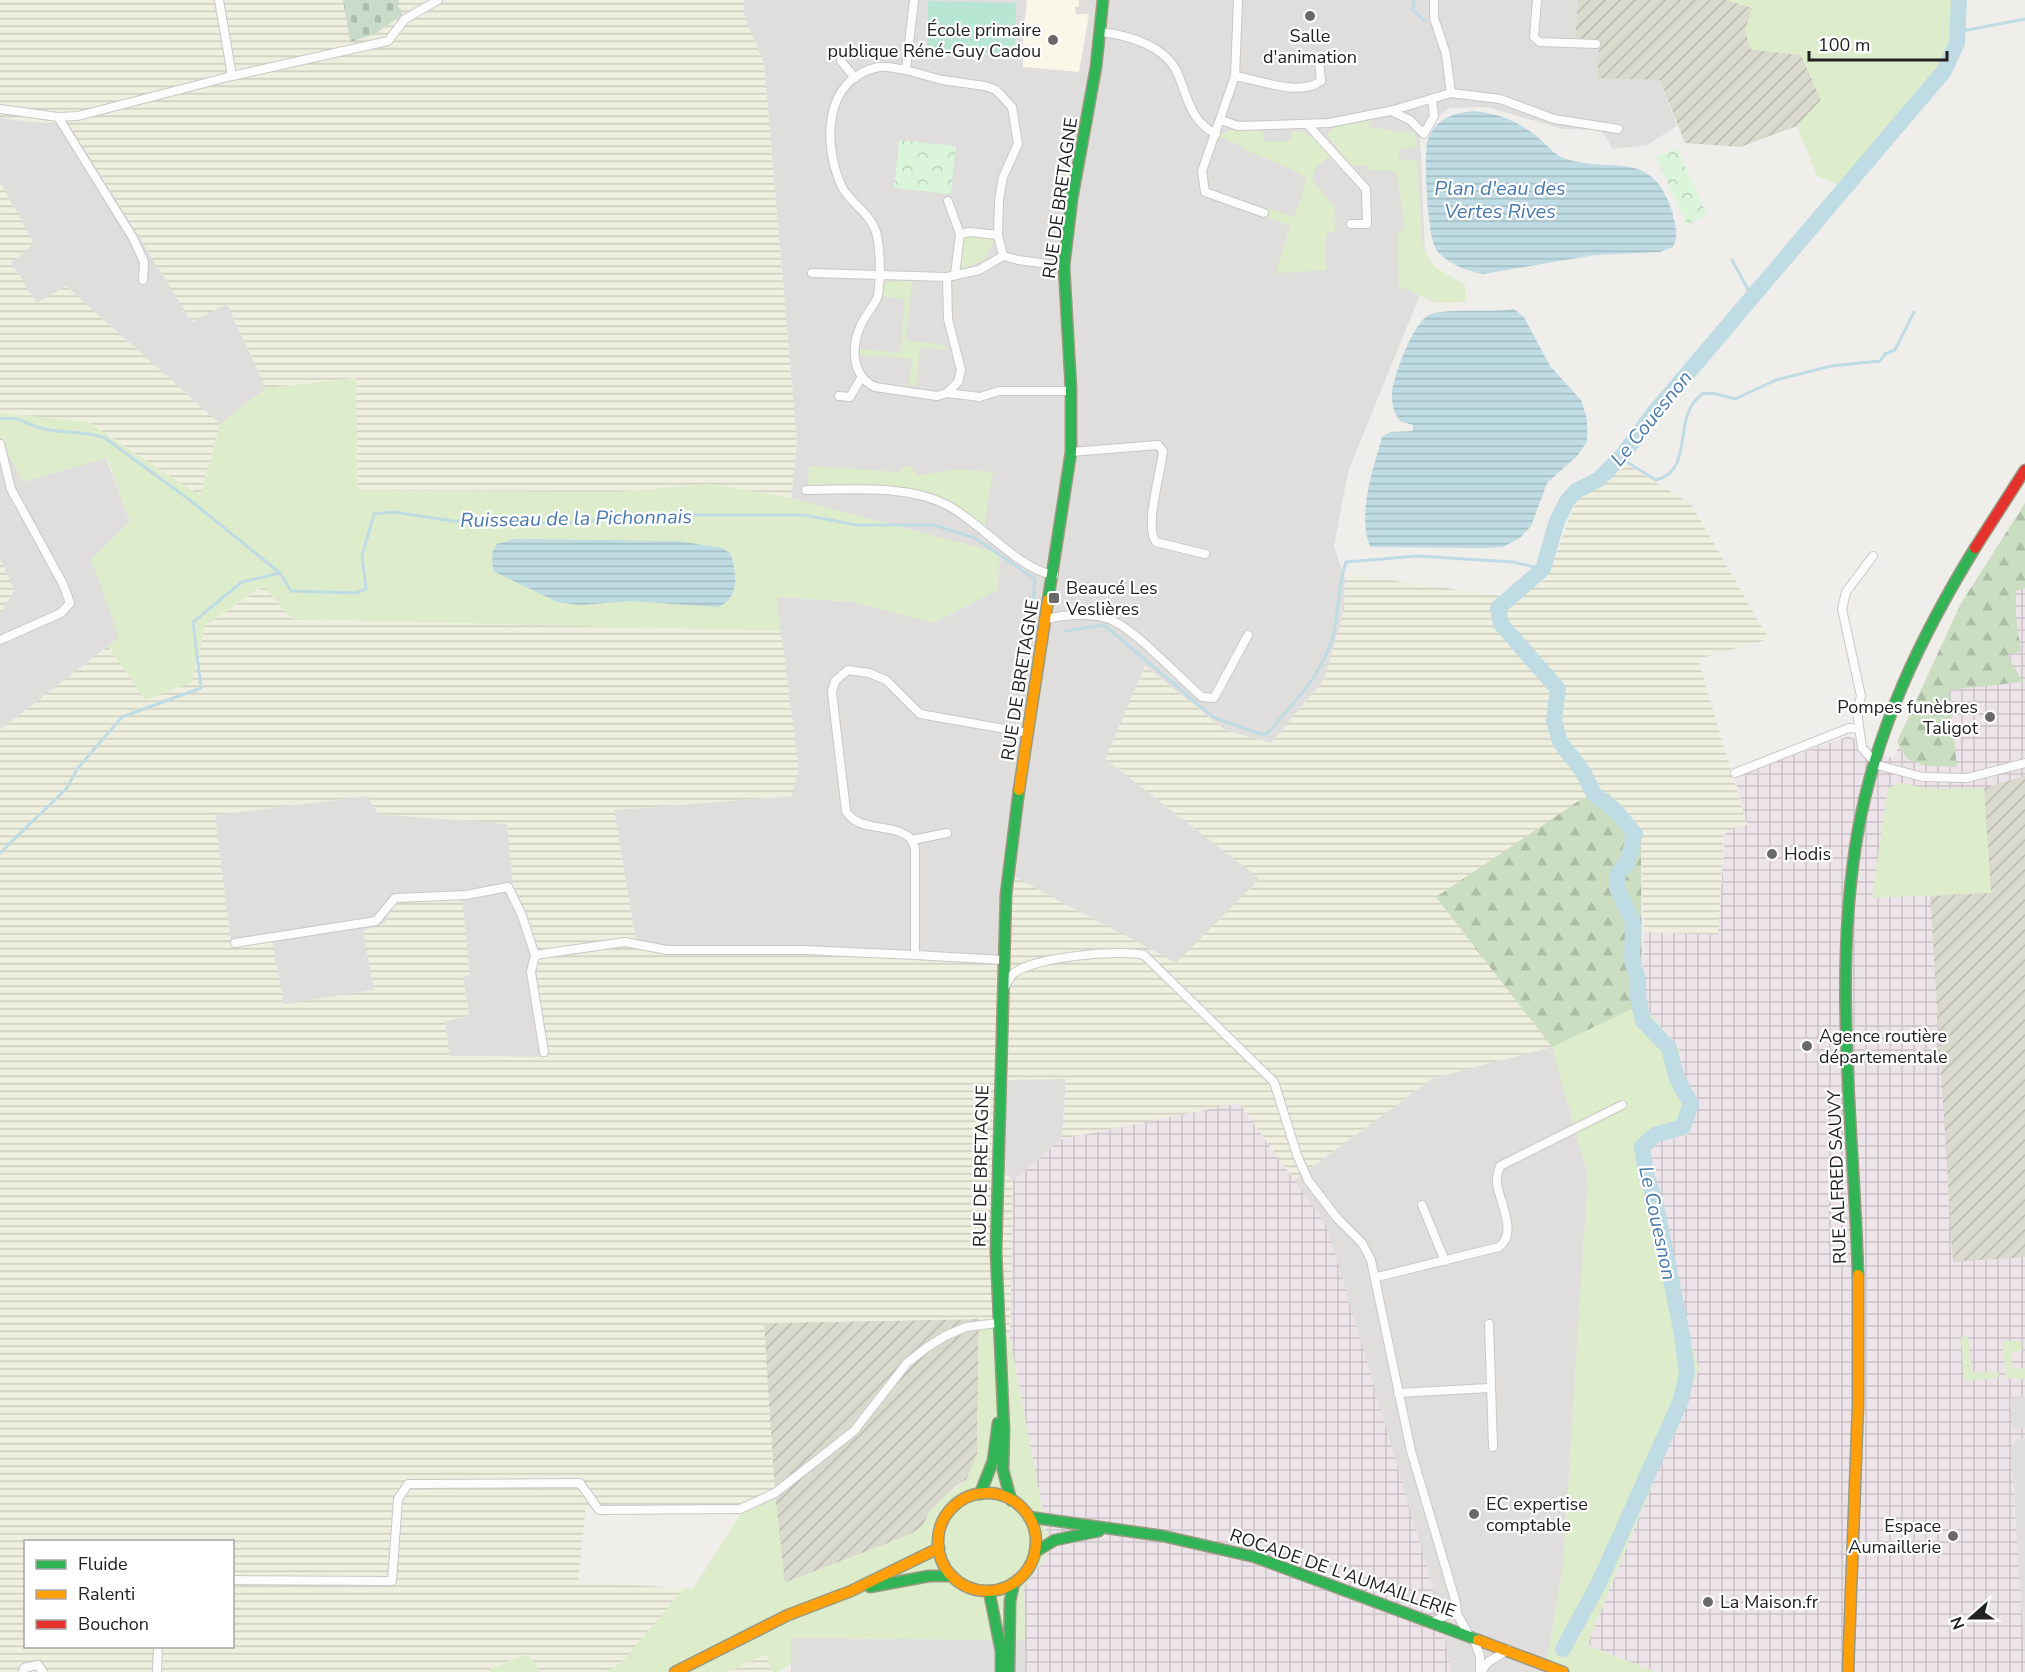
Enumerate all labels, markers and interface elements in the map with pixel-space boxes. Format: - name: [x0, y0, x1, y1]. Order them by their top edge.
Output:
- marker: Salle d'animation: [1303, 9, 1317, 23]
- place label: École primaire publique Réné-Guy Cadou: [828, 18, 1041, 63]
- place label: Salle d'animation: [1263, 24, 1357, 69]
- scale bar: [1809, 24, 1947, 62]
- marker: École primaire publique Réné-Guy Cadou: [1046, 33, 1060, 47]
- text: 100 m: [1818, 33, 1870, 57]
- street label: RUE DE BRETAGNE: [1037, 116, 1083, 280]
- water label: Plan d'eau des Vertes Rives: [1434, 175, 1566, 225]
- water label: Le Couesnon: [1604, 365, 1698, 472]
- water label: Ruisseau de la Pichonnais: [460, 503, 692, 534]
- place label: Beaucé Les Veslières: [1065, 576, 1158, 621]
- marker: Beaucé Les Veslières: [1047, 591, 1061, 605]
- street label: RUE DE BRETAGNE: [995, 598, 1045, 762]
- place label: Pompes funèbres Taligot: [1837, 695, 1979, 740]
- marker: Pompes funèbres Taligot: [1983, 710, 1997, 724]
- place label: Hodis: [1784, 842, 1831, 866]
- marker: Hodis: [1765, 847, 1779, 861]
- place label: Agence routière départementale: [1819, 1024, 1948, 1069]
- marker: Agence routière départementale: [1800, 1039, 1814, 1053]
- street label: RUE DE BRETAGNE: [968, 1085, 994, 1247]
- street label: RUE ALFRED SAUVY: [1822, 1089, 1852, 1264]
- water label: Le Couesnon: [1632, 1164, 1683, 1283]
- place label: EC expertise comptable: [1486, 1492, 1588, 1537]
- marker: EC expertise comptable: [1467, 1507, 1481, 1521]
- place label: Espace Aumaillerie: [1848, 1514, 1941, 1559]
- street label: ROCADE DE L'AUMAILLERIE: [1227, 1523, 1459, 1623]
- marker: Espace Aumaillerie: [1946, 1529, 1960, 1543]
- legend: [24, 1540, 234, 1648]
- text: Fluide: [78, 1552, 128, 1576]
- text: Ralenti: [78, 1582, 135, 1606]
- north arrow: [1941, 1588, 2001, 1648]
- place label: La Maison.fr: [1720, 1590, 1819, 1614]
- marker: La Maison.fr: [1701, 1595, 1715, 1609]
- text: Bouchon: [78, 1612, 149, 1636]
- text: N: [1946, 1613, 1970, 1633]

